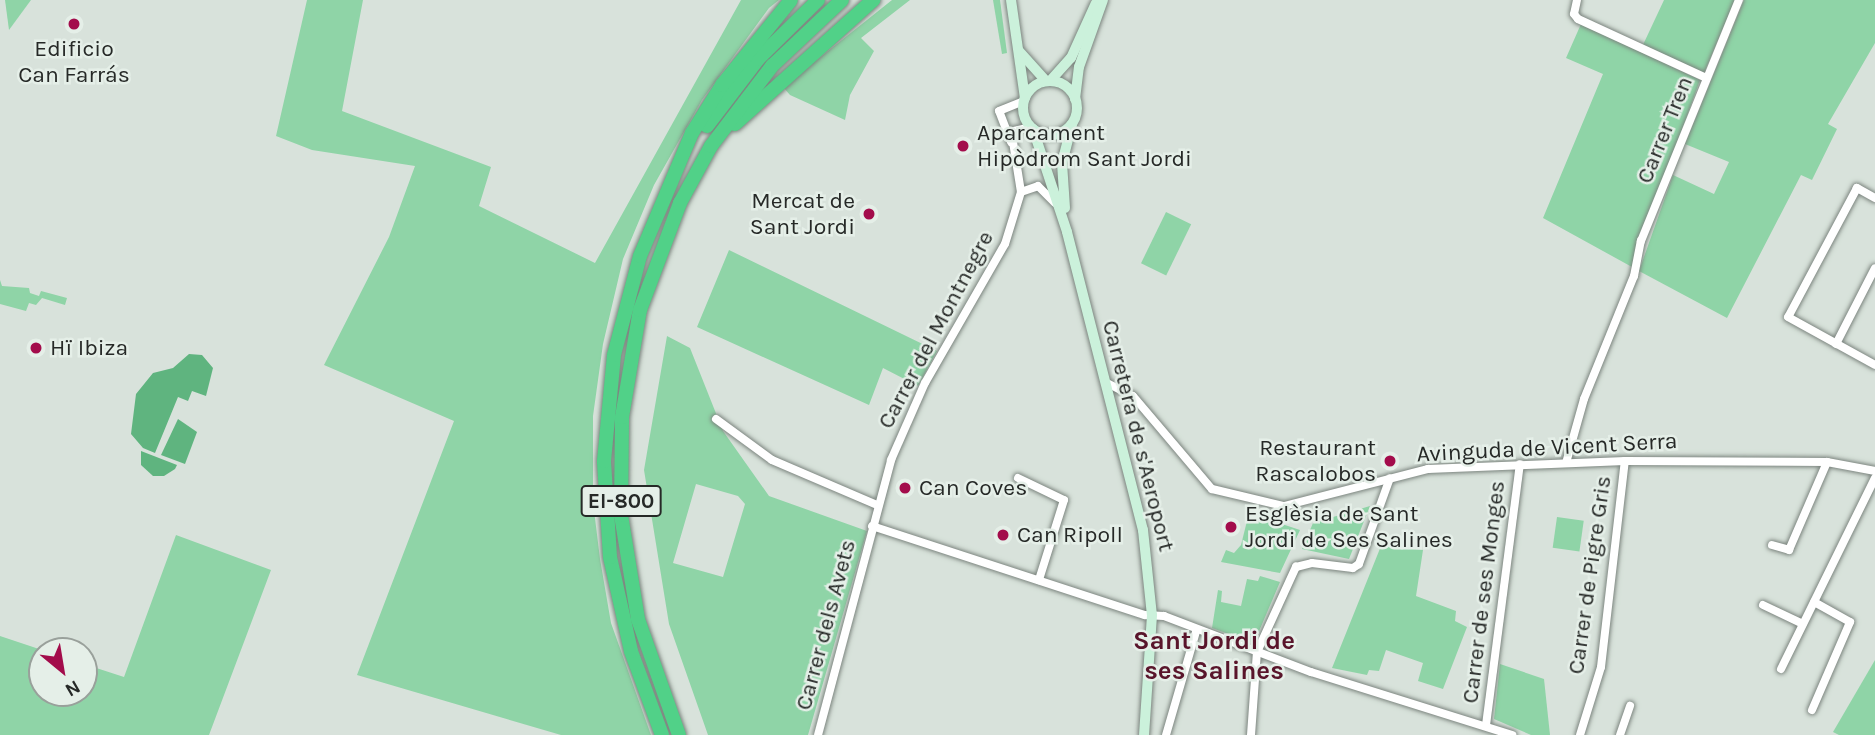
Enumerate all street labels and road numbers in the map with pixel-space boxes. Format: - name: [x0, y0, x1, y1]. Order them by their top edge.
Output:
- street label: Carrer Tren: [1631, 73, 1699, 187]
- street label: Carrer del Montnegre: [872, 227, 1000, 433]
- street label: Carretera de s'Aeroport: [1096, 318, 1180, 554]
- street label: Avinguda de Vicent Serra: [1416, 427, 1678, 469]
- street label: Carrer de Pigre Gris: [1562, 474, 1618, 676]
- street label: Carrer de ses Monges: [1457, 479, 1511, 705]
- road number: EI-800: [579, 484, 663, 518]
- street label: Carrer dels Avets: [790, 537, 862, 713]

